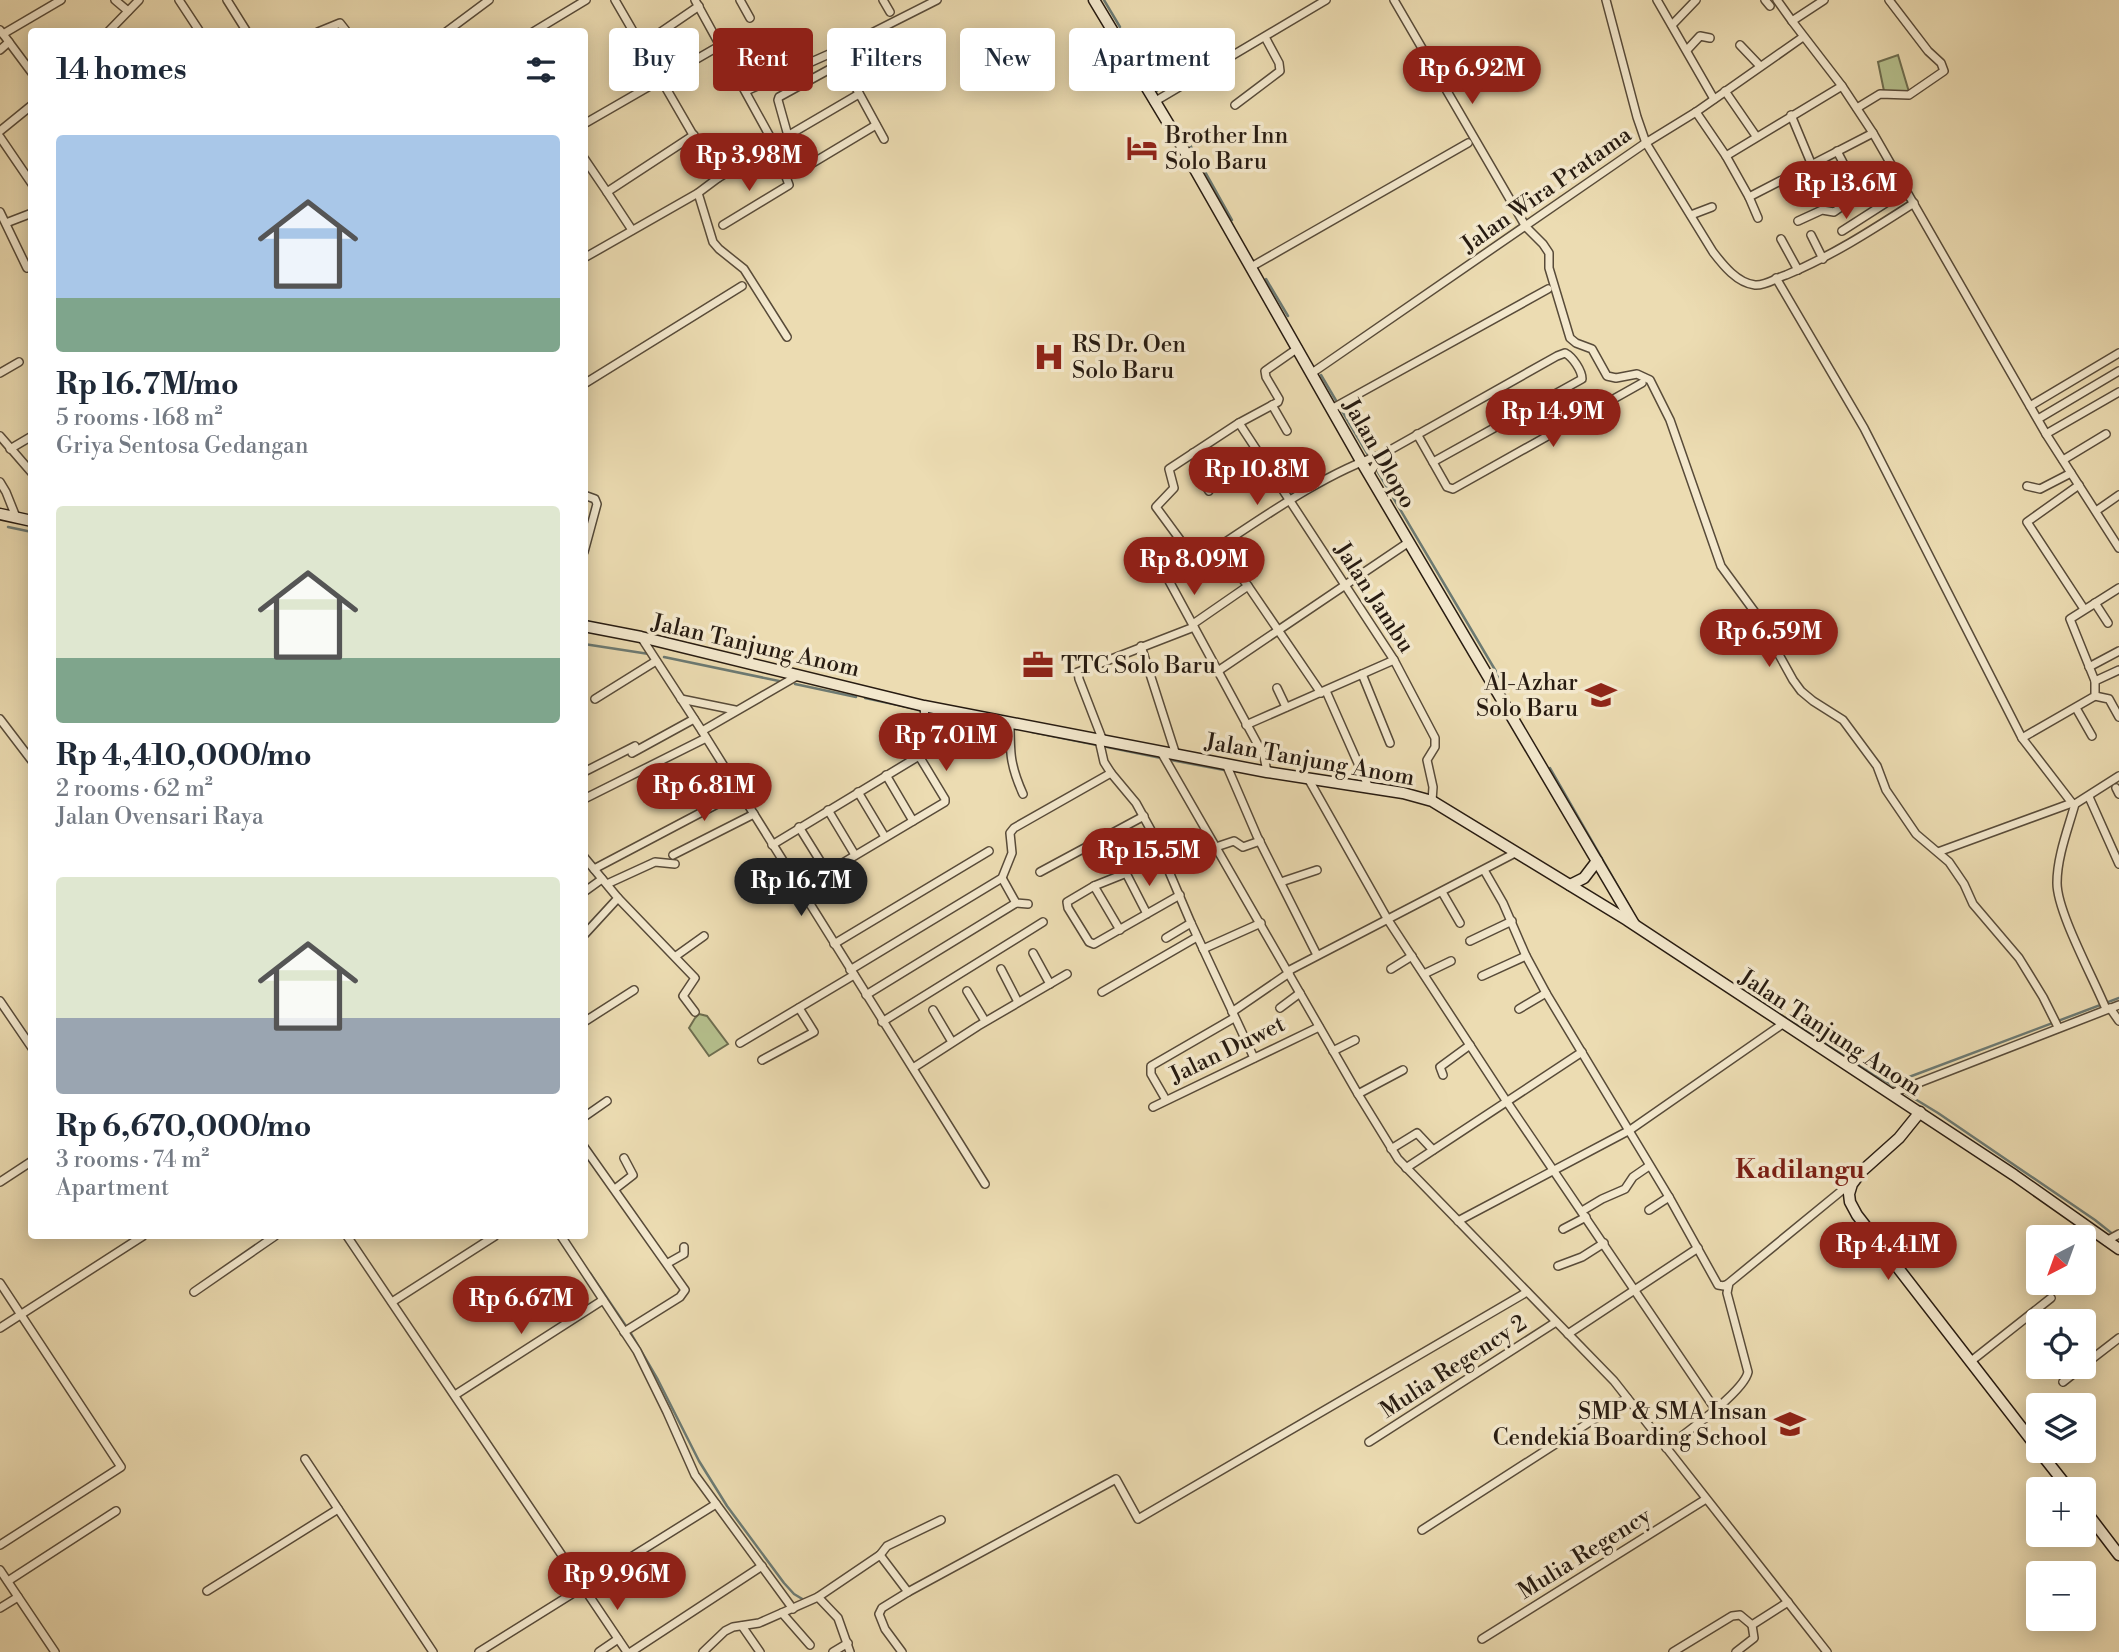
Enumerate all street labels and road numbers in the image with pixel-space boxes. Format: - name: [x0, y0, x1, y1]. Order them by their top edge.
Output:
- street label: Jalan Wira Pratama: [1455, 120, 1637, 260]
- street label: Jalan Dlopo: [1336, 393, 1422, 513]
- street label: Jalan Jambu: [1328, 536, 1420, 658]
- street label: Jalan Tanjung Anom: [648, 608, 862, 683]
- street label: Jalan Tanjung Anom: [1202, 728, 1417, 792]
- street label: Jalan Tanjung Anom: [1733, 963, 1927, 1102]
- street label: Jalan Duwet: [1164, 1010, 1290, 1090]
- street label: Mulia Regency 2: [1375, 1309, 1532, 1425]
- street label: Mulia Regency: [1513, 1501, 1657, 1606]

